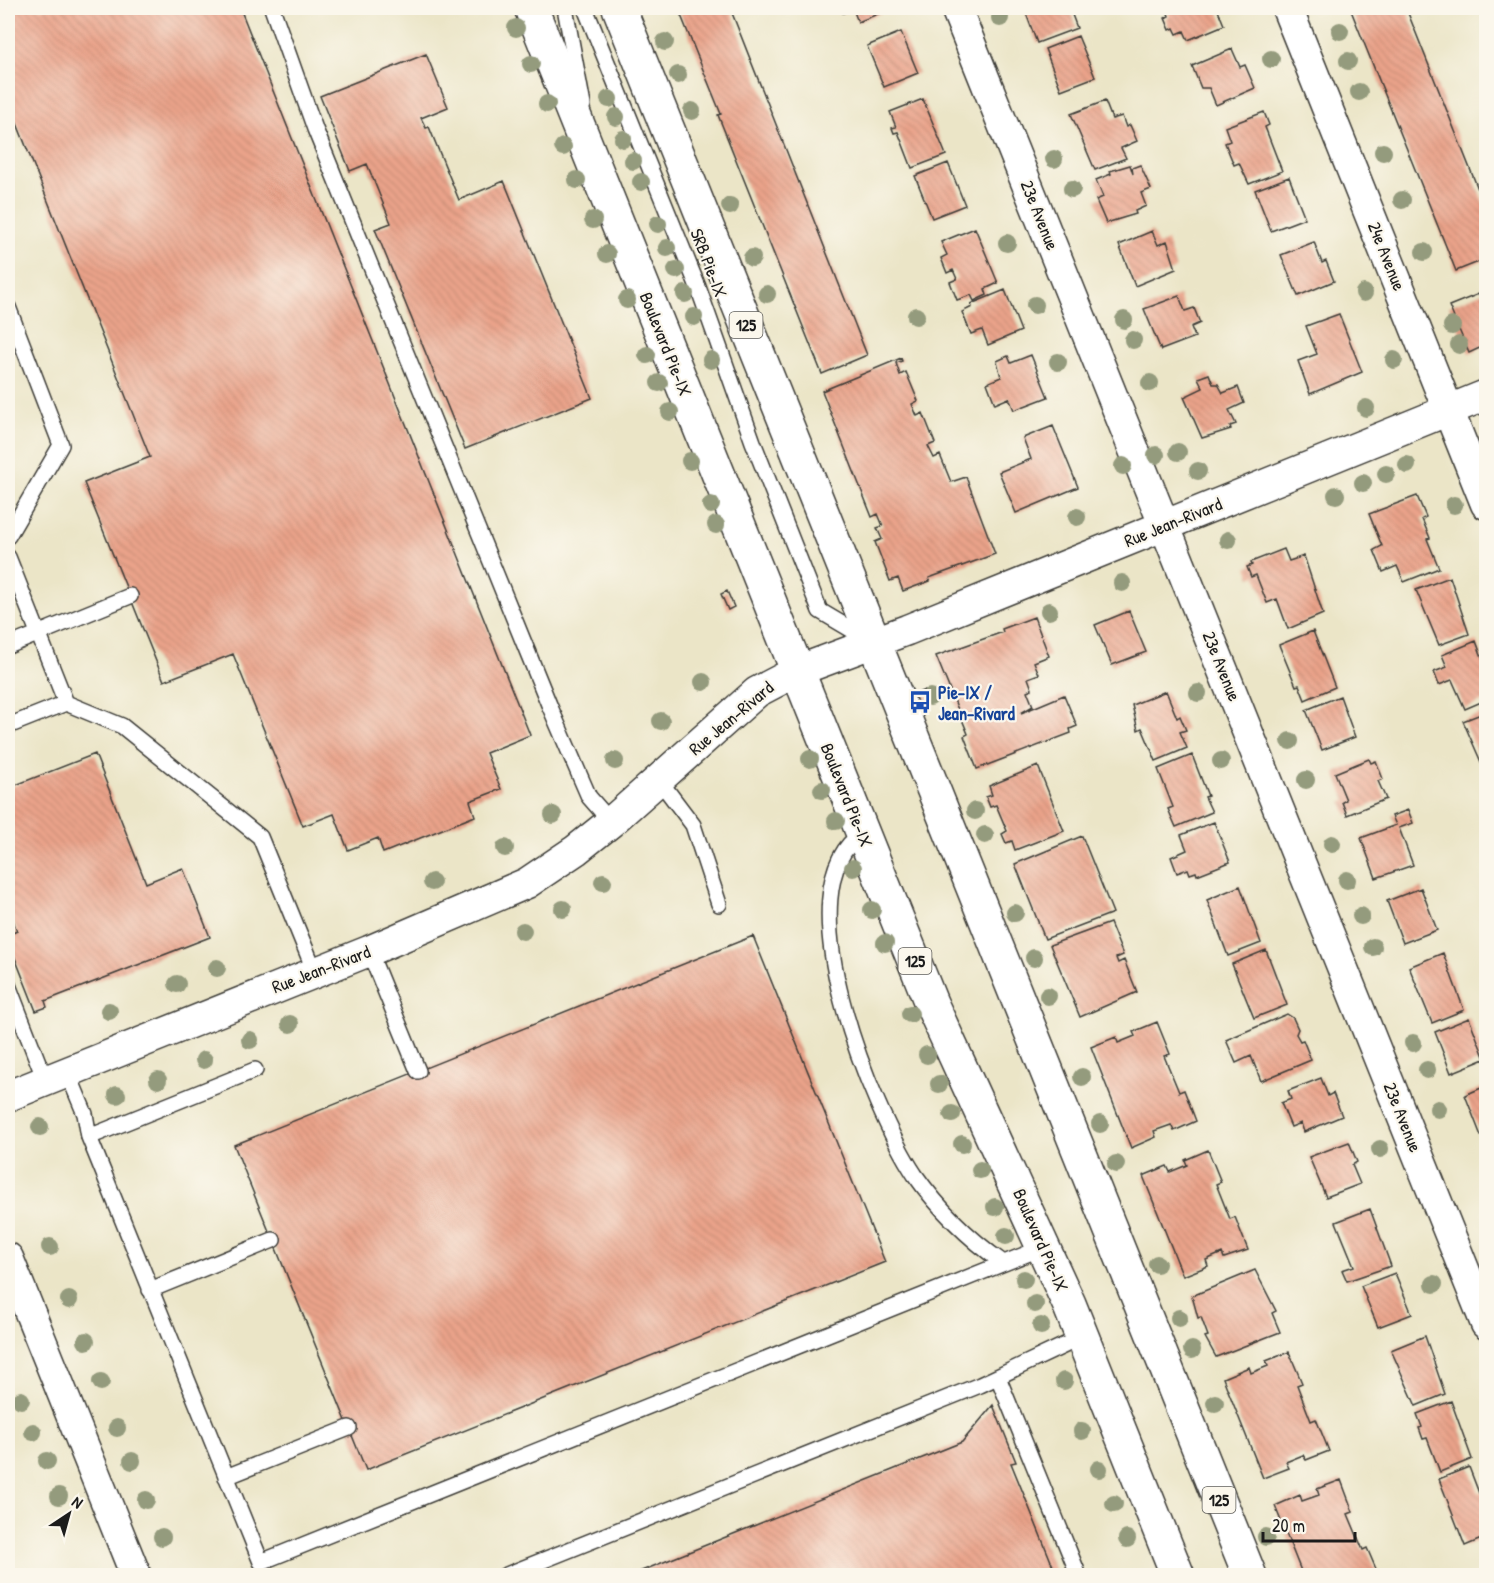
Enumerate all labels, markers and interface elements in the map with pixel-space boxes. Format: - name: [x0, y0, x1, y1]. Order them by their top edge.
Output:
- street label: 23e Avenue: [1015, 176, 1065, 254]
- street label: 24e Avenue: [1362, 218, 1412, 294]
- street label: SRB Pie-IX: [684, 225, 734, 301]
- street label: Boulevard Pie-IX: [634, 288, 698, 400]
- road number: 125: [730, 312, 762, 338]
- street label: Rue Jean-Rivard: [1120, 491, 1226, 553]
- street label: 23e Avenue: [1197, 627, 1247, 705]
- street label: Rue Jean-Rivard: [683, 675, 779, 761]
- place label: Pie-IX / Jean-Rivard: [938, 680, 1015, 726]
- bus stop icon: Pie-IX / Jean-Rivard: [907, 689, 933, 715]
- street label: Boulevard Pie-IX: [815, 739, 879, 851]
- street label: Rue Jean-Rivard: [268, 939, 374, 999]
- road number: 125: [898, 948, 932, 974]
- street label: 23e Avenue: [1378, 1078, 1428, 1156]
- street label: Boulevard Pie-IX: [1007, 1185, 1075, 1296]
- north arrow: [39, 1484, 99, 1544]
- road number: 125: [1202, 1487, 1236, 1513]
- text: N: [68, 1490, 88, 1514]
- scale bar: [1263, 1505, 1354, 1543]
- text: 20 m: [1272, 1513, 1305, 1538]

